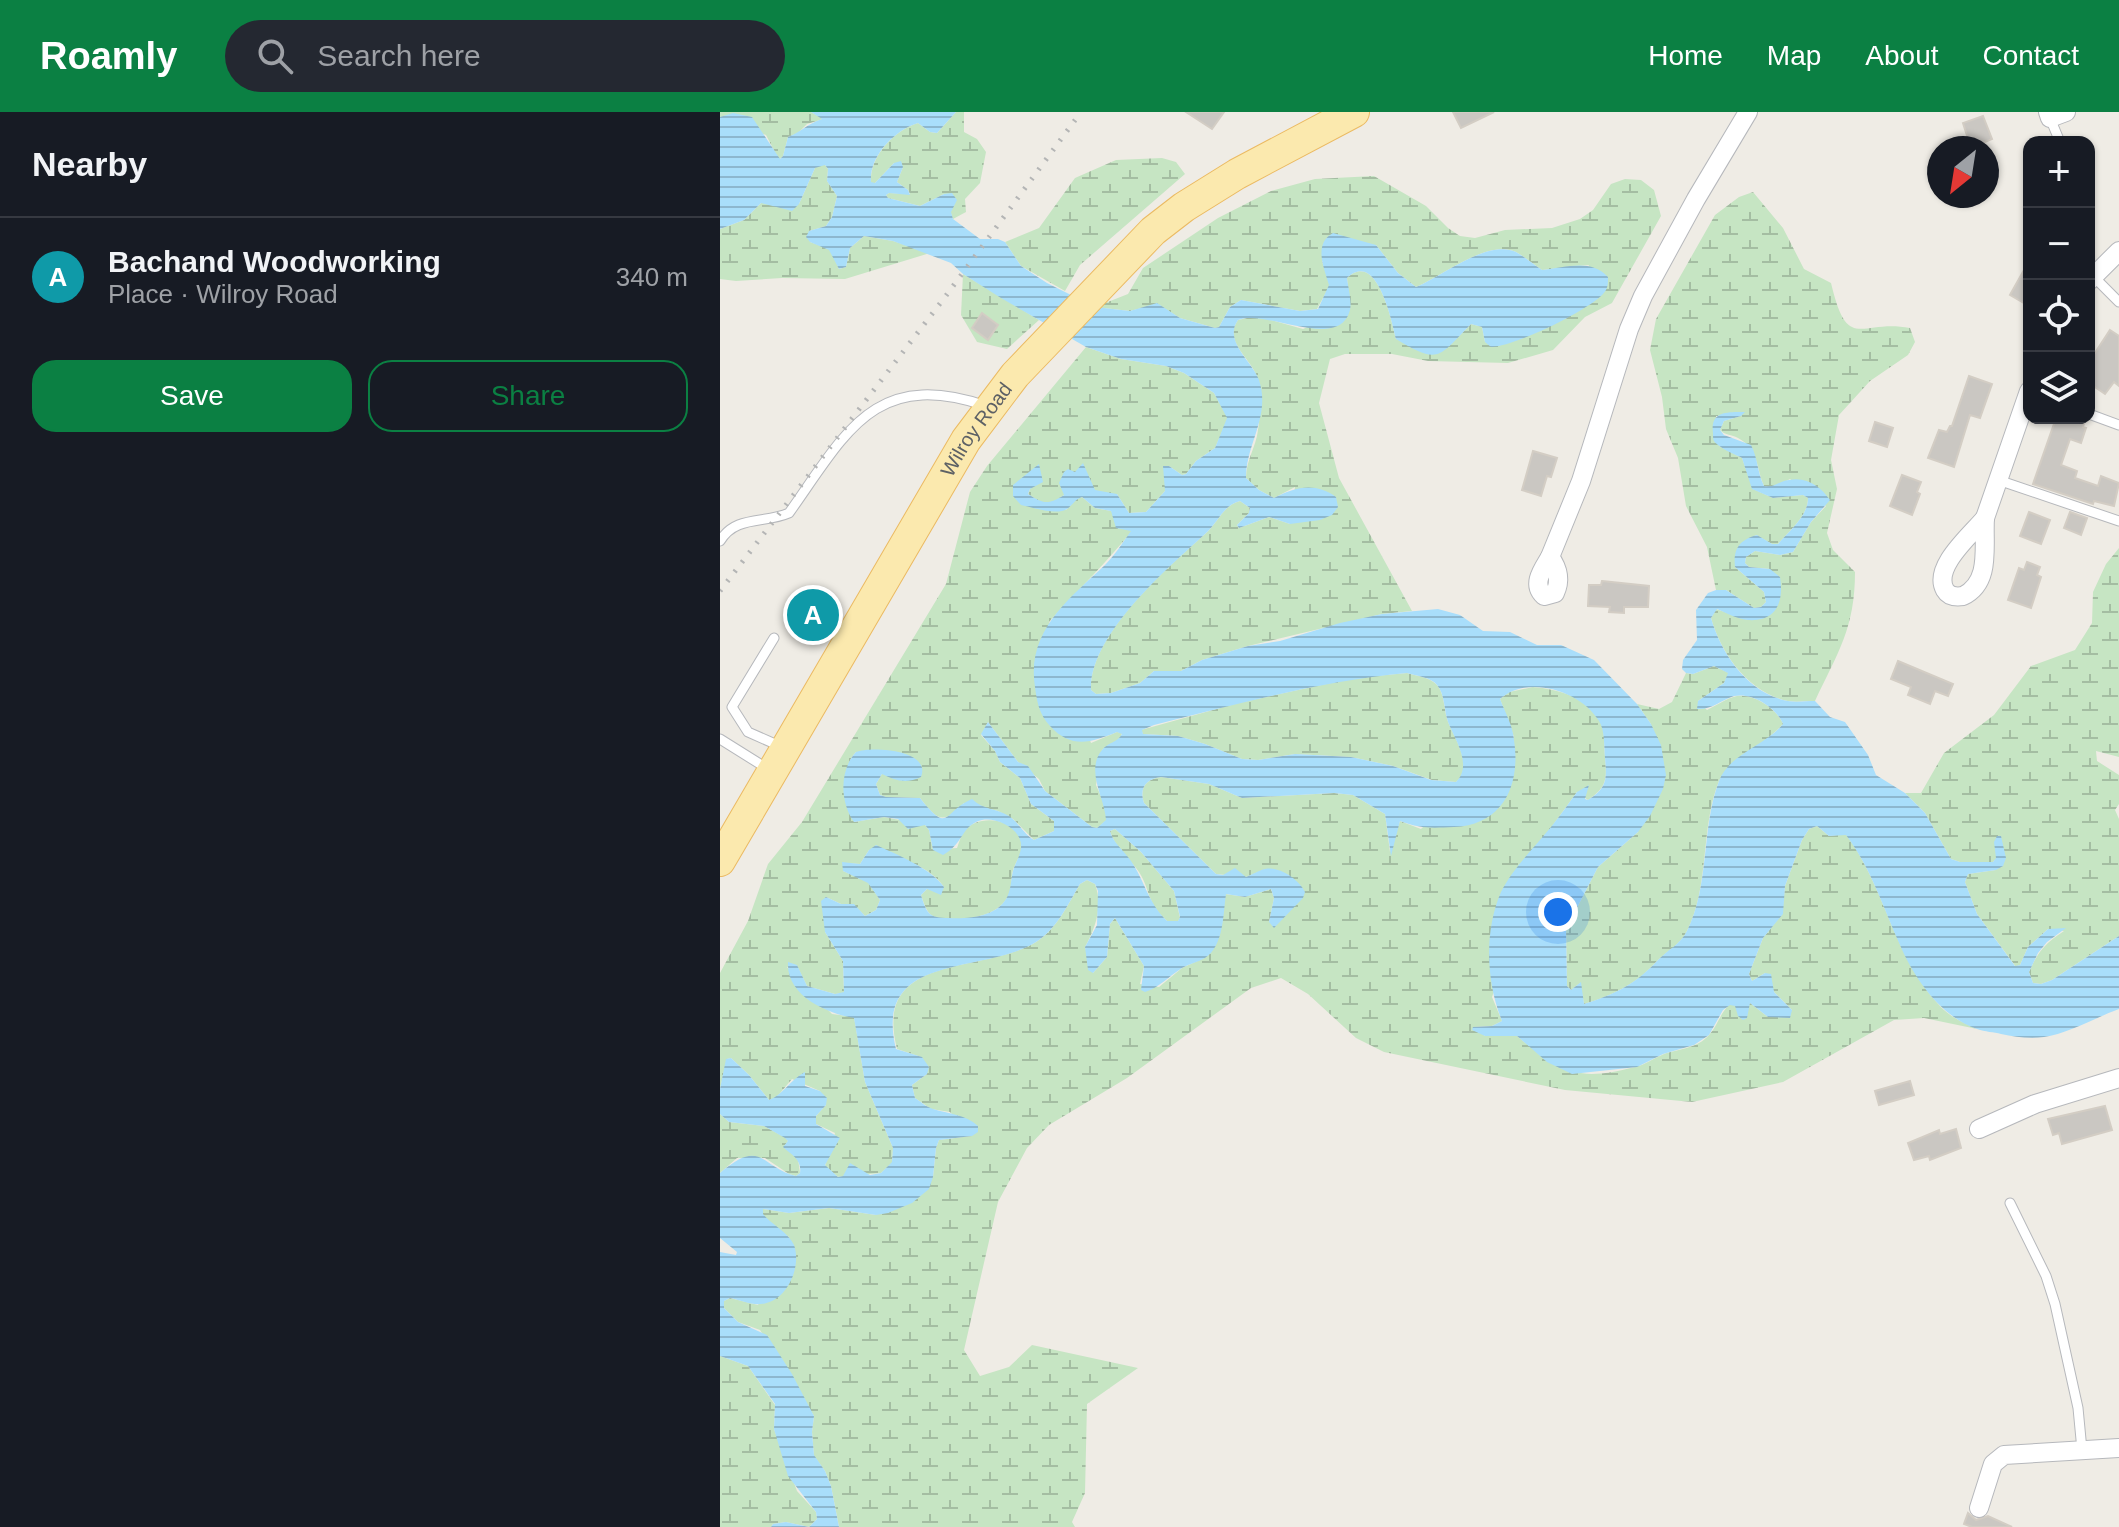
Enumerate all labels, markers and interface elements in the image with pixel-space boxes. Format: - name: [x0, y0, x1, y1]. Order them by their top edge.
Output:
- search box: [225, 20, 785, 92]
- icon: search: [253, 34, 297, 78]
- text: Roamly: [40, 35, 177, 77]
- text: Search here: [317, 39, 481, 72]
- text: Home: [1648, 40, 1723, 71]
- text: Map: [1767, 40, 1821, 71]
- text: About: [1865, 40, 1939, 71]
- text: Contact: [1983, 40, 2079, 71]
- north arrow: [1927, 136, 1999, 208]
- map controls: [2023, 136, 2095, 424]
- button: +: [2023, 136, 2095, 208]
- text: Nearby: [32, 145, 147, 183]
- button: −: [2023, 208, 2095, 280]
- text: Bachand Woodworking: [108, 245, 441, 278]
- text: A: [49, 262, 67, 292]
- text: 340 m: [616, 262, 688, 292]
- text: Place · Wilroy Road: [108, 279, 338, 309]
- button: locate: [2023, 280, 2095, 352]
- button: layers: [2023, 352, 2095, 424]
- button: Save: [32, 360, 352, 432]
- button: Share: [368, 360, 688, 432]
- street label: Wilroy Road: [936, 378, 1016, 480]
- pin: A: [787, 585, 839, 645]
- your location: [1538, 892, 1578, 932]

